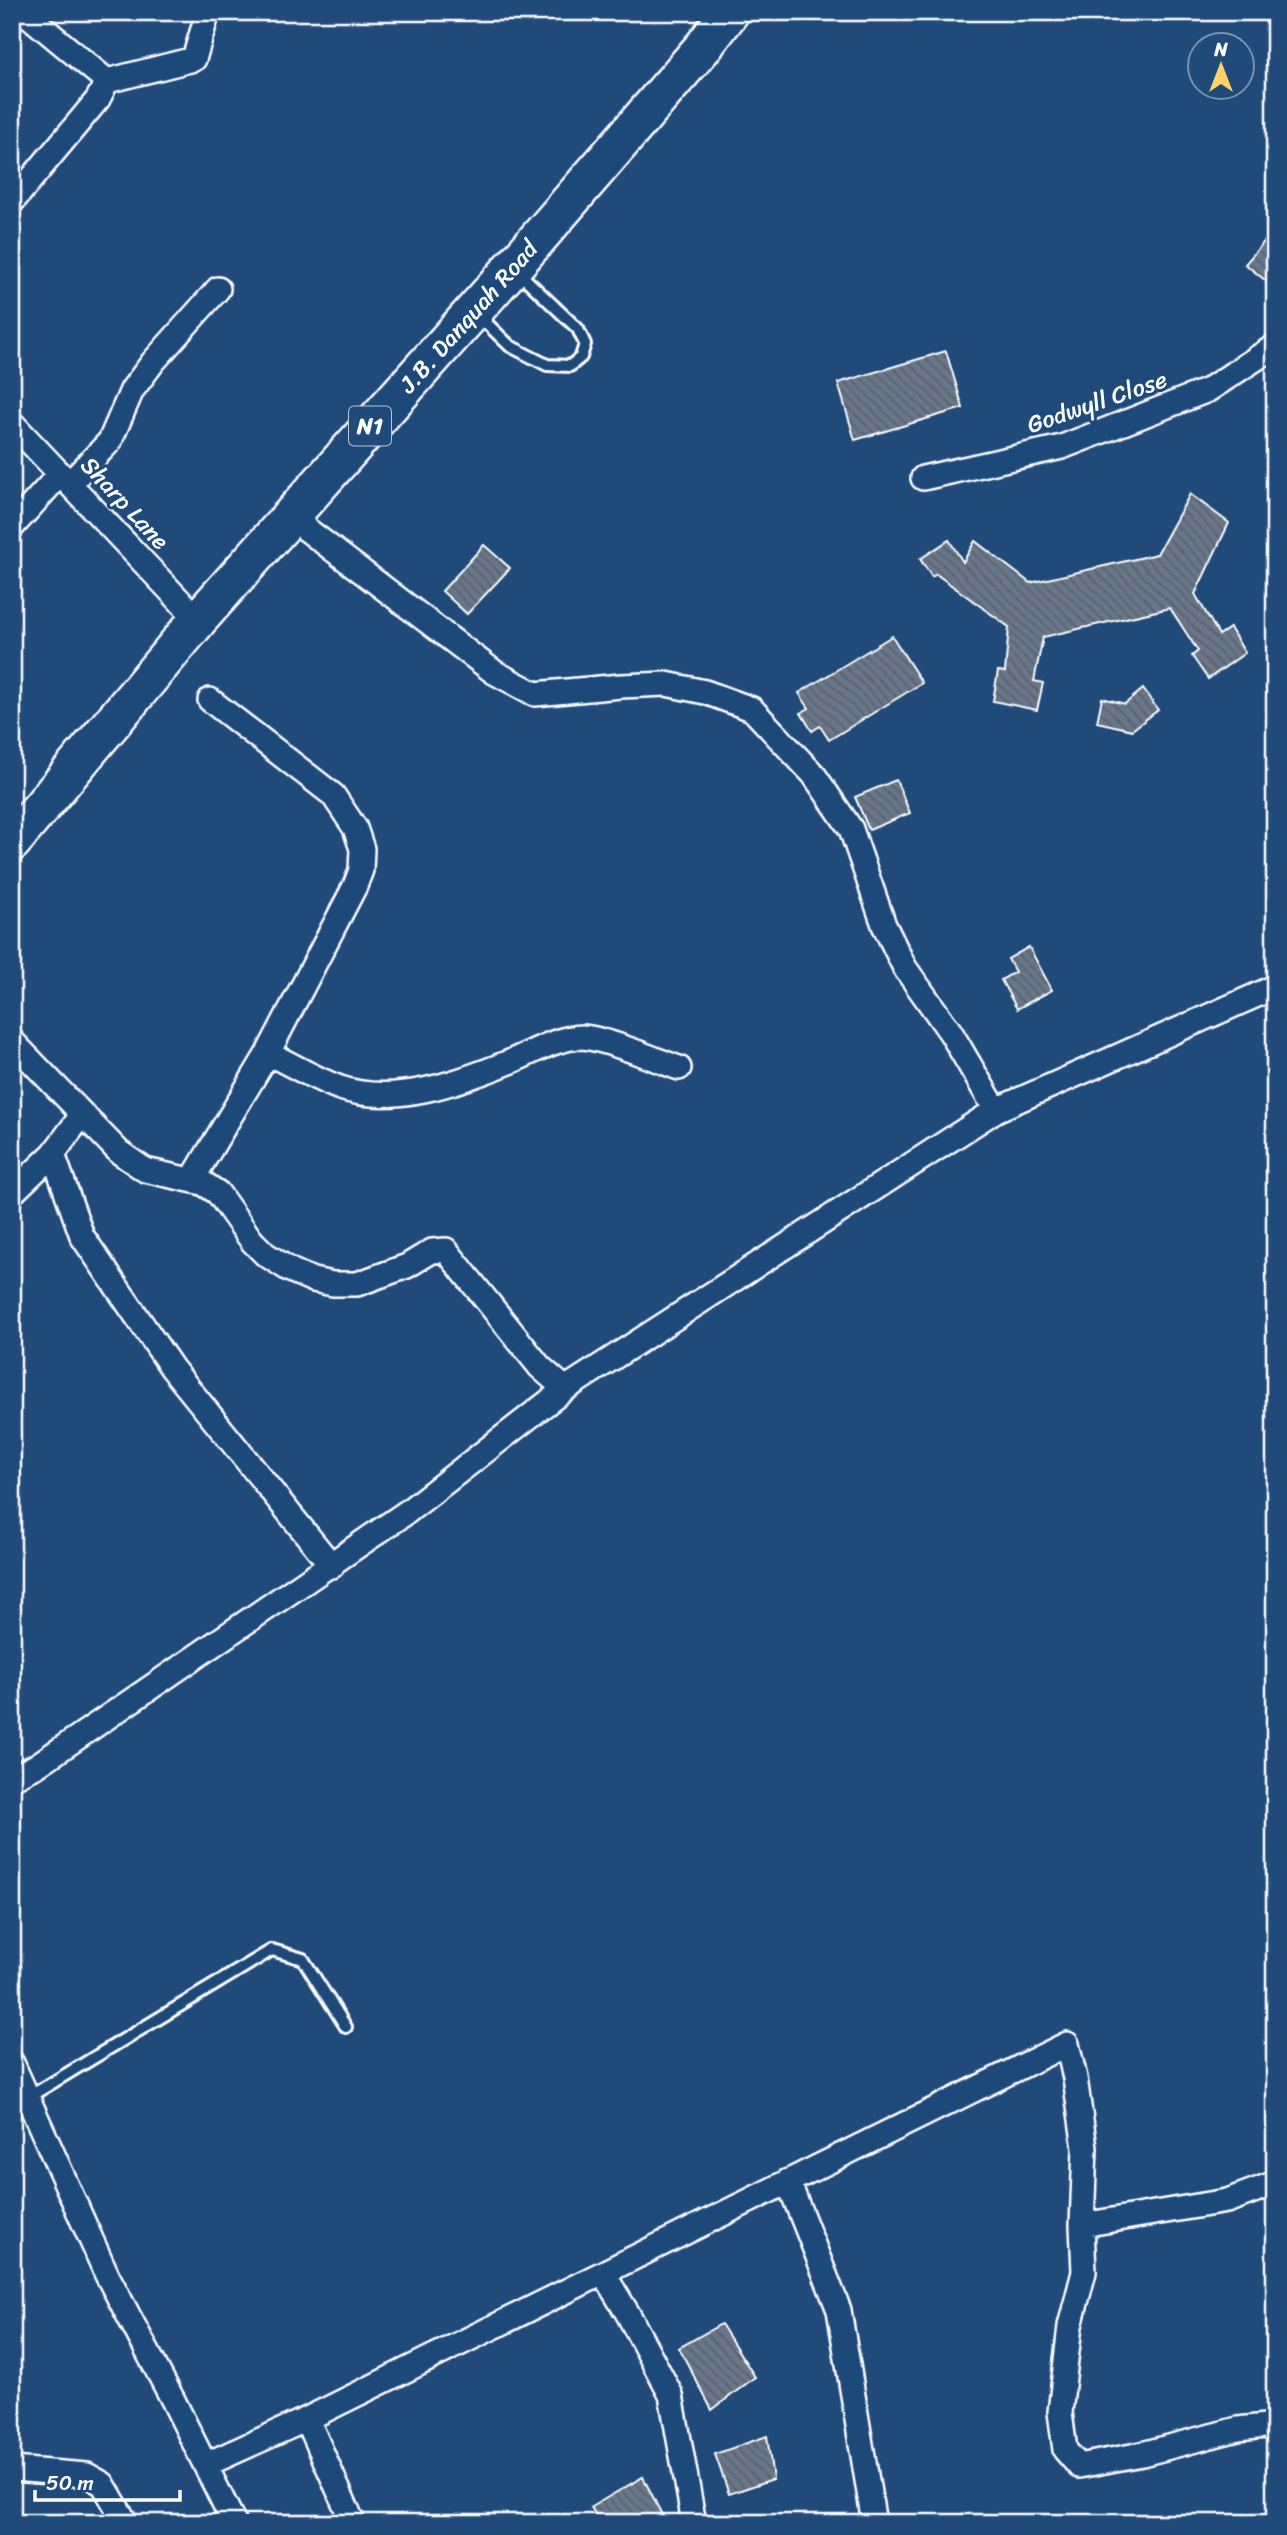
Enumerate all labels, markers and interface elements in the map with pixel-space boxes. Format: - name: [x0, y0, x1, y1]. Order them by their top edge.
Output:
- north arrow: [1186, 32, 1256, 102]
- text: N: [1213, 33, 1228, 66]
- street label: J.B. Danquah Road: [388, 229, 550, 404]
- street label: Godwyll Close: [1021, 358, 1173, 446]
- road number: N1: [349, 406, 391, 446]
- street label: Sharp Lane: [70, 446, 180, 560]
- scale bar: [35, 2458, 180, 2502]
- text: 50 m: [46, 2464, 94, 2502]

